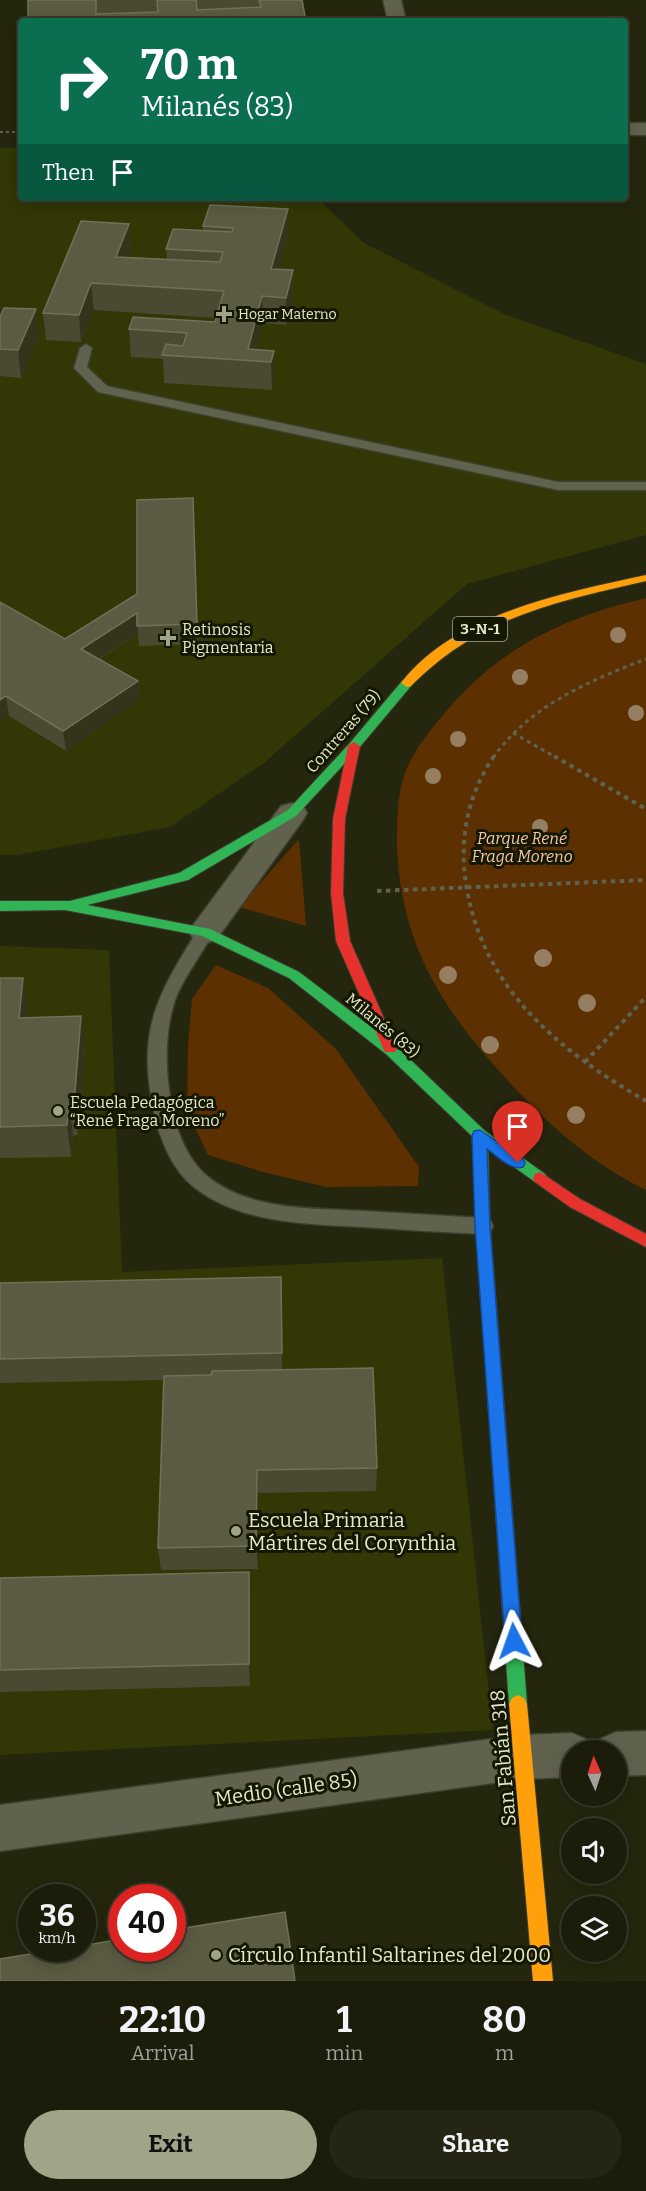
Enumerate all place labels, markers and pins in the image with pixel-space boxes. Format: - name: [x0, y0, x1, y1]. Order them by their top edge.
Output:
- marker: Hogar Materno: [215, 305, 233, 323]
- place label: Hogar Materno: [238, 306, 337, 323]
- place label: Retinosis Pigmentaria: [182, 620, 274, 657]
- marker: Retinosis Pigmentaria: [159, 629, 177, 647]
- place label: Escuela Pedagógica “René Fraga Moreno”: [70, 1093, 225, 1130]
- pin: [492, 1101, 543, 1163]
- marker: Escuela Pedagógica “René Fraga Moreno”: [51, 1104, 65, 1118]
- place label: Escuela Primaria Mártires del Corynthia: [248, 1508, 456, 1555]
- marker: Escuela Primaria Mártires del Corynthia: [229, 1524, 243, 1538]
- place label: Círculo Infantil Saltarines del 2000: [228, 1943, 551, 1967]
- marker: Círculo Infantil Saltarines del 2000: [209, 1948, 223, 1962]

